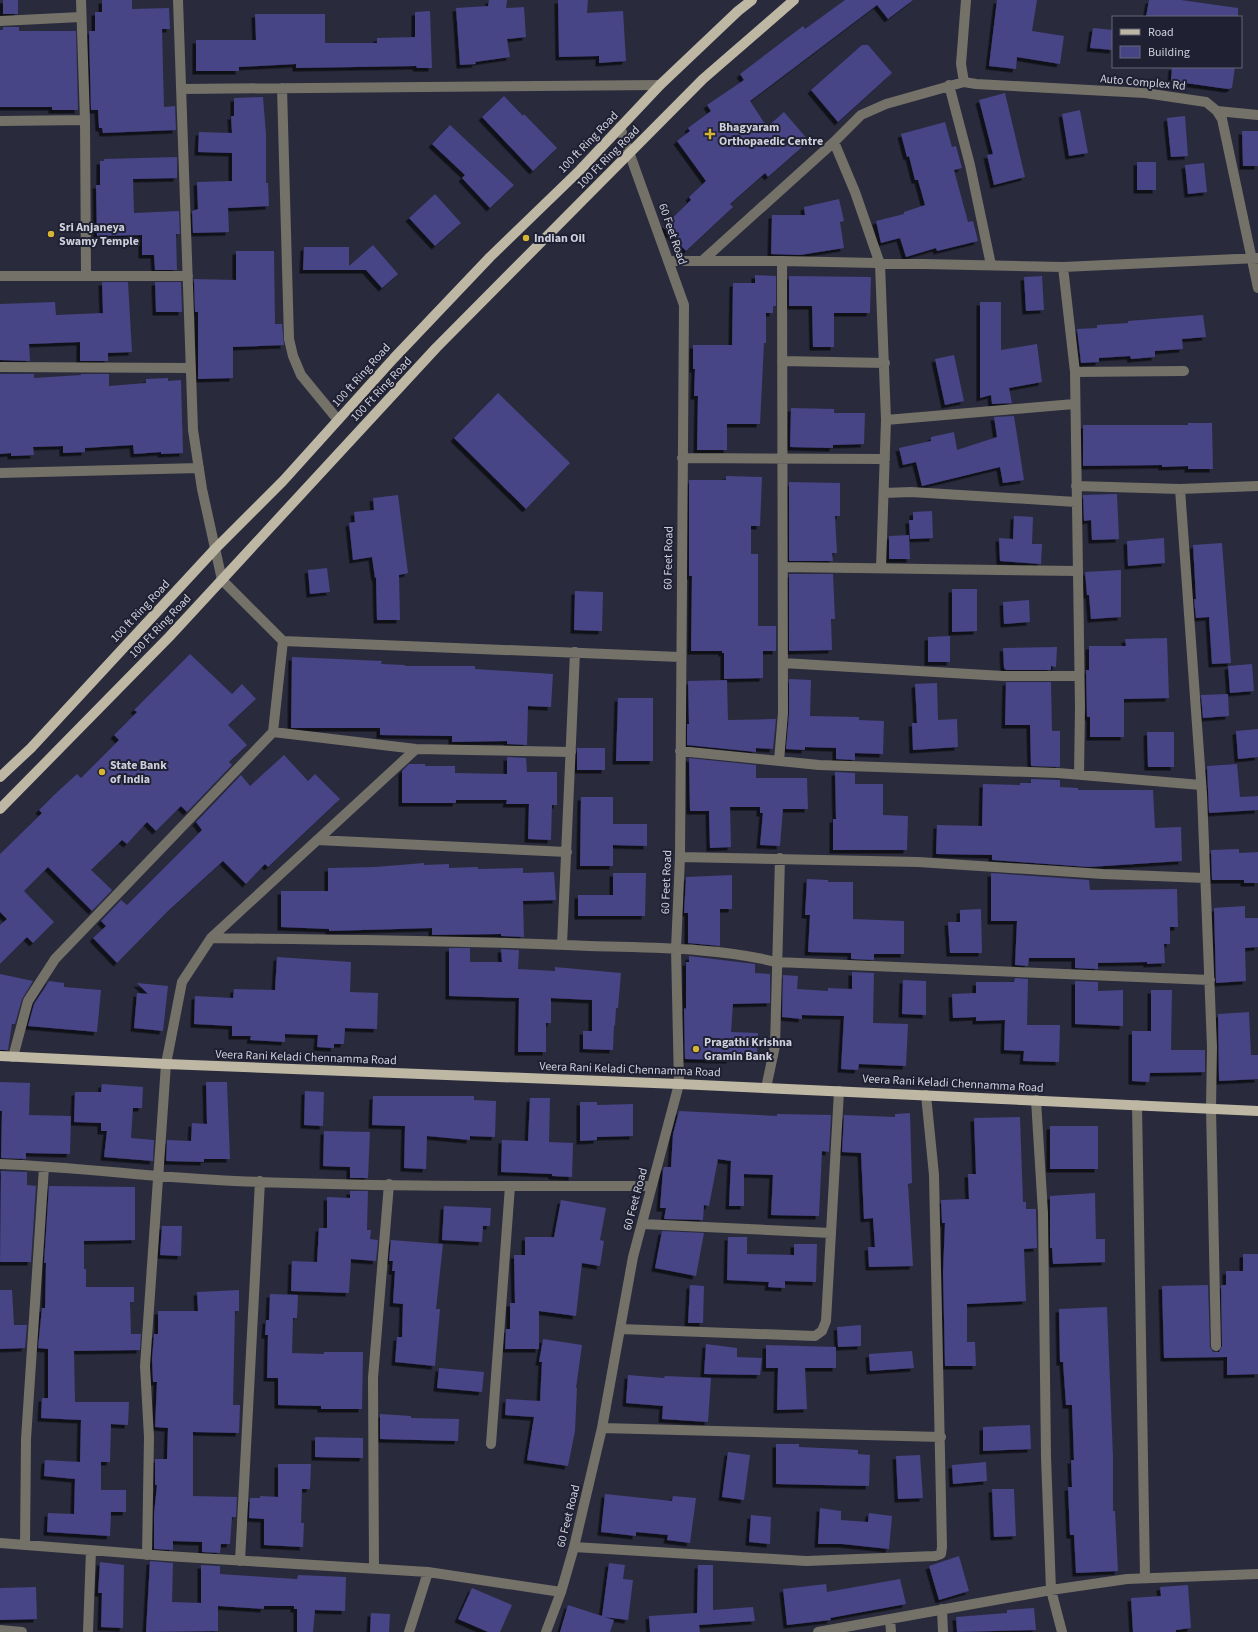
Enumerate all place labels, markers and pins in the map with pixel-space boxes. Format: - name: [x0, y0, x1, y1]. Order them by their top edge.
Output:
- place label: Bhagyaram Orthopaedic Centre: [719, 119, 823, 150]
- marker: Bhagyaram Orthopaedic Centre: [704, 128, 716, 140]
- place label: Sri Anjaneya Swamy Temple: [59, 219, 139, 250]
- marker: Sri Anjaneya Swamy Temple: [46, 229, 56, 239]
- place label: Indian Oil: [534, 230, 586, 247]
- marker: Indian Oil: [521, 233, 531, 243]
- place label: State Bank of India: [110, 757, 167, 788]
- marker: State Bank of India: [97, 767, 107, 777]
- place label: Pragathi Krishna Gramin Bank: [704, 1034, 792, 1065]
- marker: Pragathi Krishna Gramin Bank: [691, 1044, 701, 1054]

